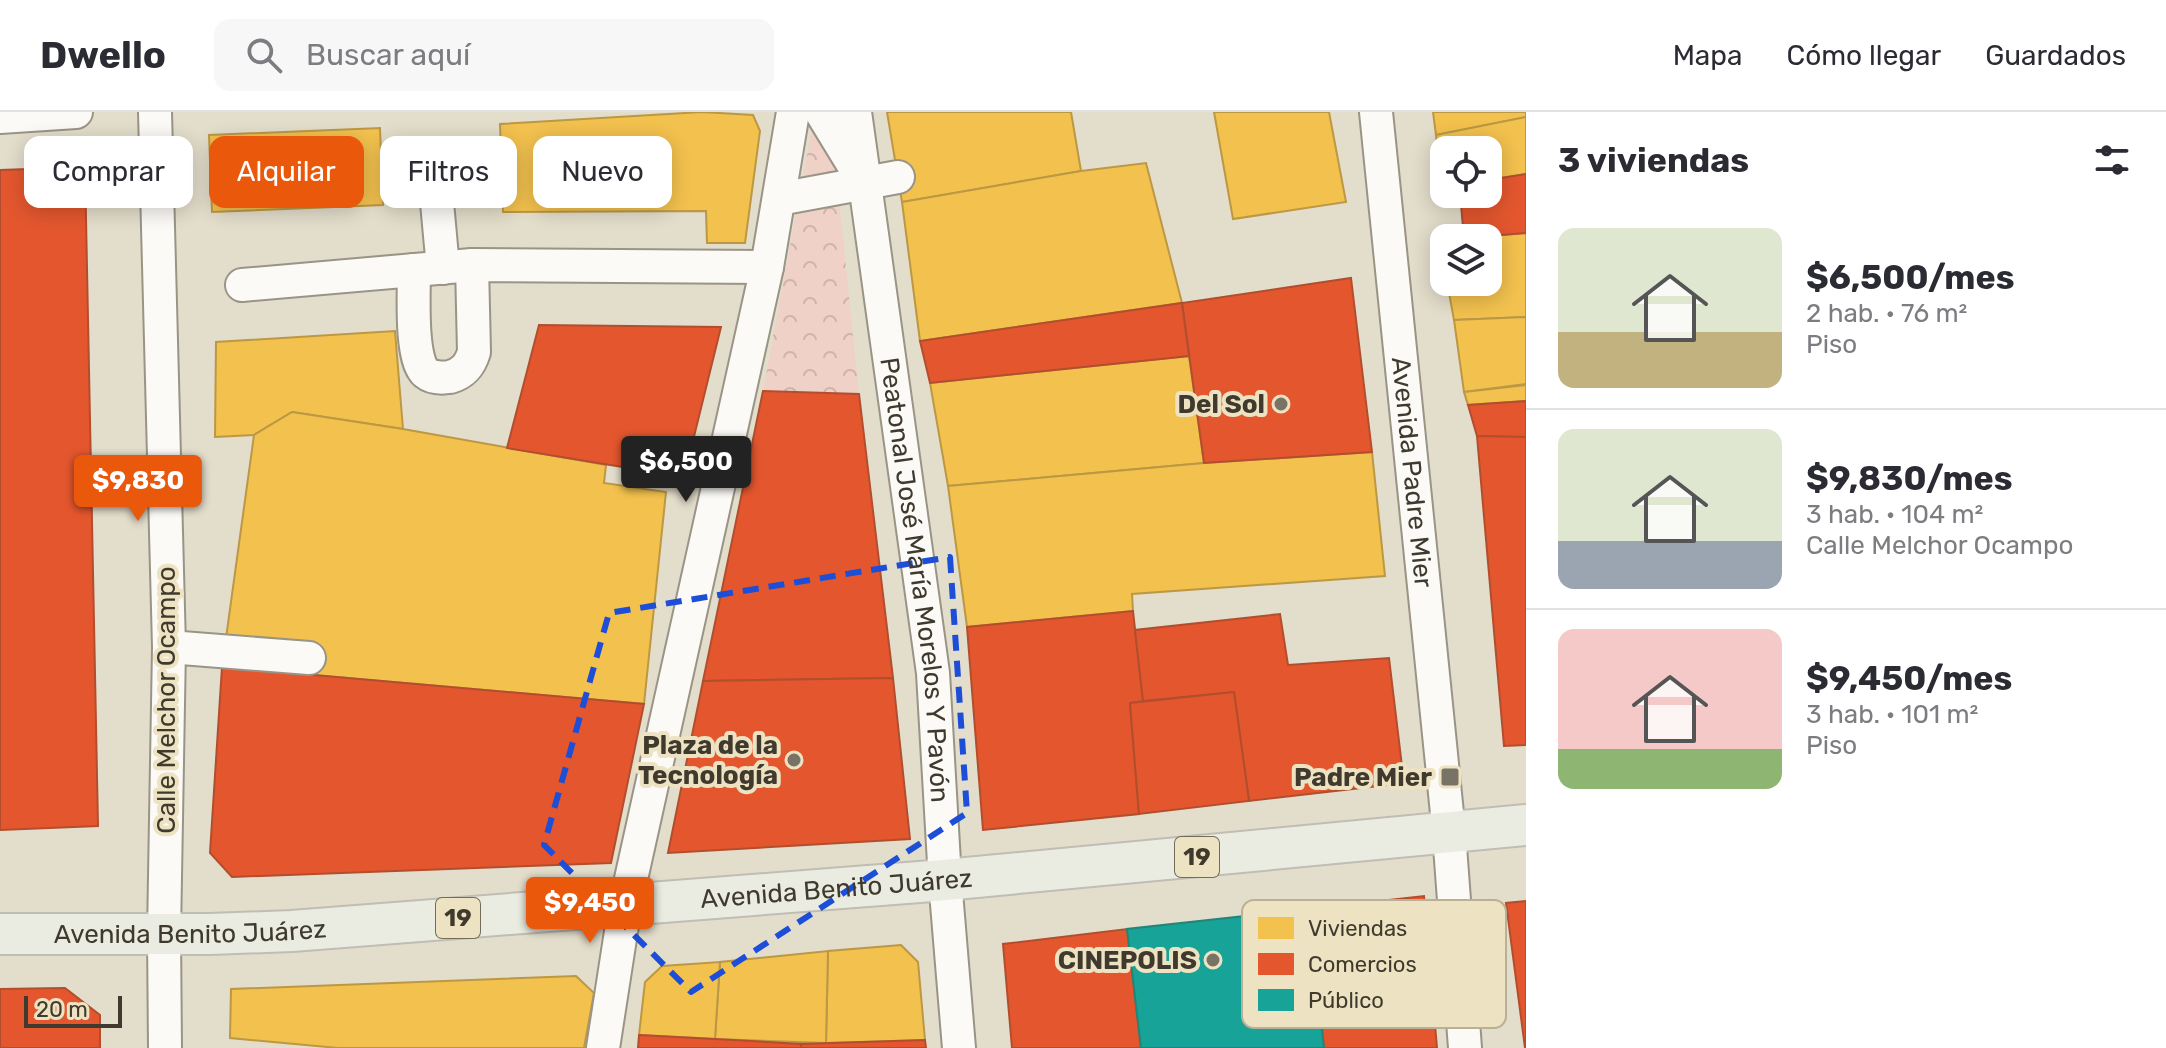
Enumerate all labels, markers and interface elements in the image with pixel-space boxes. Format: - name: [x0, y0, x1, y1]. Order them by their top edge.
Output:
- search box: [214, 19, 774, 91]
- text: Dwello: [40, 32, 166, 78]
- icon: search: [242, 33, 286, 77]
- text: Buscar aquí: [306, 37, 470, 73]
- text: Mapa: [1673, 39, 1742, 72]
- text: Cómo llegar: [1786, 39, 1941, 72]
- text: Guardados: [1985, 39, 2126, 72]
- chip: Comprar: [24, 136, 193, 208]
- chip: Alquilar: [209, 136, 364, 208]
- chip: Filtros: [380, 136, 517, 208]
- chip: Nuevo: [533, 136, 672, 208]
- map controls: [1430, 136, 1502, 296]
- button: locate: [1430, 136, 1502, 208]
- icon: filters: [2090, 138, 2134, 182]
- text: 3 viviendas: [1558, 140, 1749, 181]
- button: layers: [1430, 224, 1502, 296]
- text: $6,500/mes: [1806, 257, 2015, 298]
- icon: home: [1622, 260, 1718, 356]
- text: 2 hab. · 76 m²: [1806, 298, 1967, 329]
- text: Piso: [1806, 329, 1857, 360]
- street label: Peatonal José María Morelos Y Pavón: [873, 355, 955, 803]
- street label: Avenida Padre Mier: [1385, 355, 1439, 589]
- place label: Del Sol: [1177, 389, 1265, 420]
- marker: Del Sol: [1272, 395, 1290, 413]
- pin: $6,500: [621, 436, 751, 504]
- text: $6,500: [639, 446, 733, 477]
- pin: $9,830: [73, 455, 203, 523]
- text: $9,830/mes: [1806, 458, 2013, 499]
- icon: home: [1622, 461, 1718, 557]
- text: $9,830: [92, 465, 184, 496]
- text: 3 hab. · 104 m²: [1806, 499, 1983, 530]
- text: Calle Melchor Ocampo: [1806, 530, 2073, 561]
- street label: Calle Melchor Ocampo: [151, 566, 182, 834]
- text: $9,450/mes: [1806, 658, 2012, 699]
- icon: home: [1622, 661, 1718, 757]
- text: 3 hab. · 101 m²: [1806, 699, 1978, 730]
- place label: Plaza de la Tecnología: [638, 730, 778, 791]
- text: Piso: [1806, 730, 1857, 761]
- marker: Plaza de la Tecnología: [785, 751, 803, 769]
- place label: Padre Mier: [1294, 762, 1432, 793]
- marker: Padre Mier: [1439, 766, 1461, 788]
- road number: 19: [1175, 837, 1219, 877]
- street label: Avenida Benito Juárez: [699, 862, 974, 915]
- pin: $9,450: [525, 877, 655, 945]
- text: $9,450: [544, 887, 636, 918]
- road number: 19: [436, 898, 480, 938]
- legend: [1242, 900, 1506, 1028]
- street label: Avenida Benito Juárez: [54, 913, 327, 950]
- text: Viviendas: [1308, 915, 1407, 942]
- place label: CINEPOLIS: [1058, 945, 1197, 976]
- marker: CINEPOLIS: [1204, 951, 1222, 969]
- text: Comercios: [1308, 951, 1417, 978]
- text: Público: [1308, 987, 1384, 1014]
- scale bar: [24, 992, 122, 1028]
- text: 20 m: [36, 996, 88, 1023]

